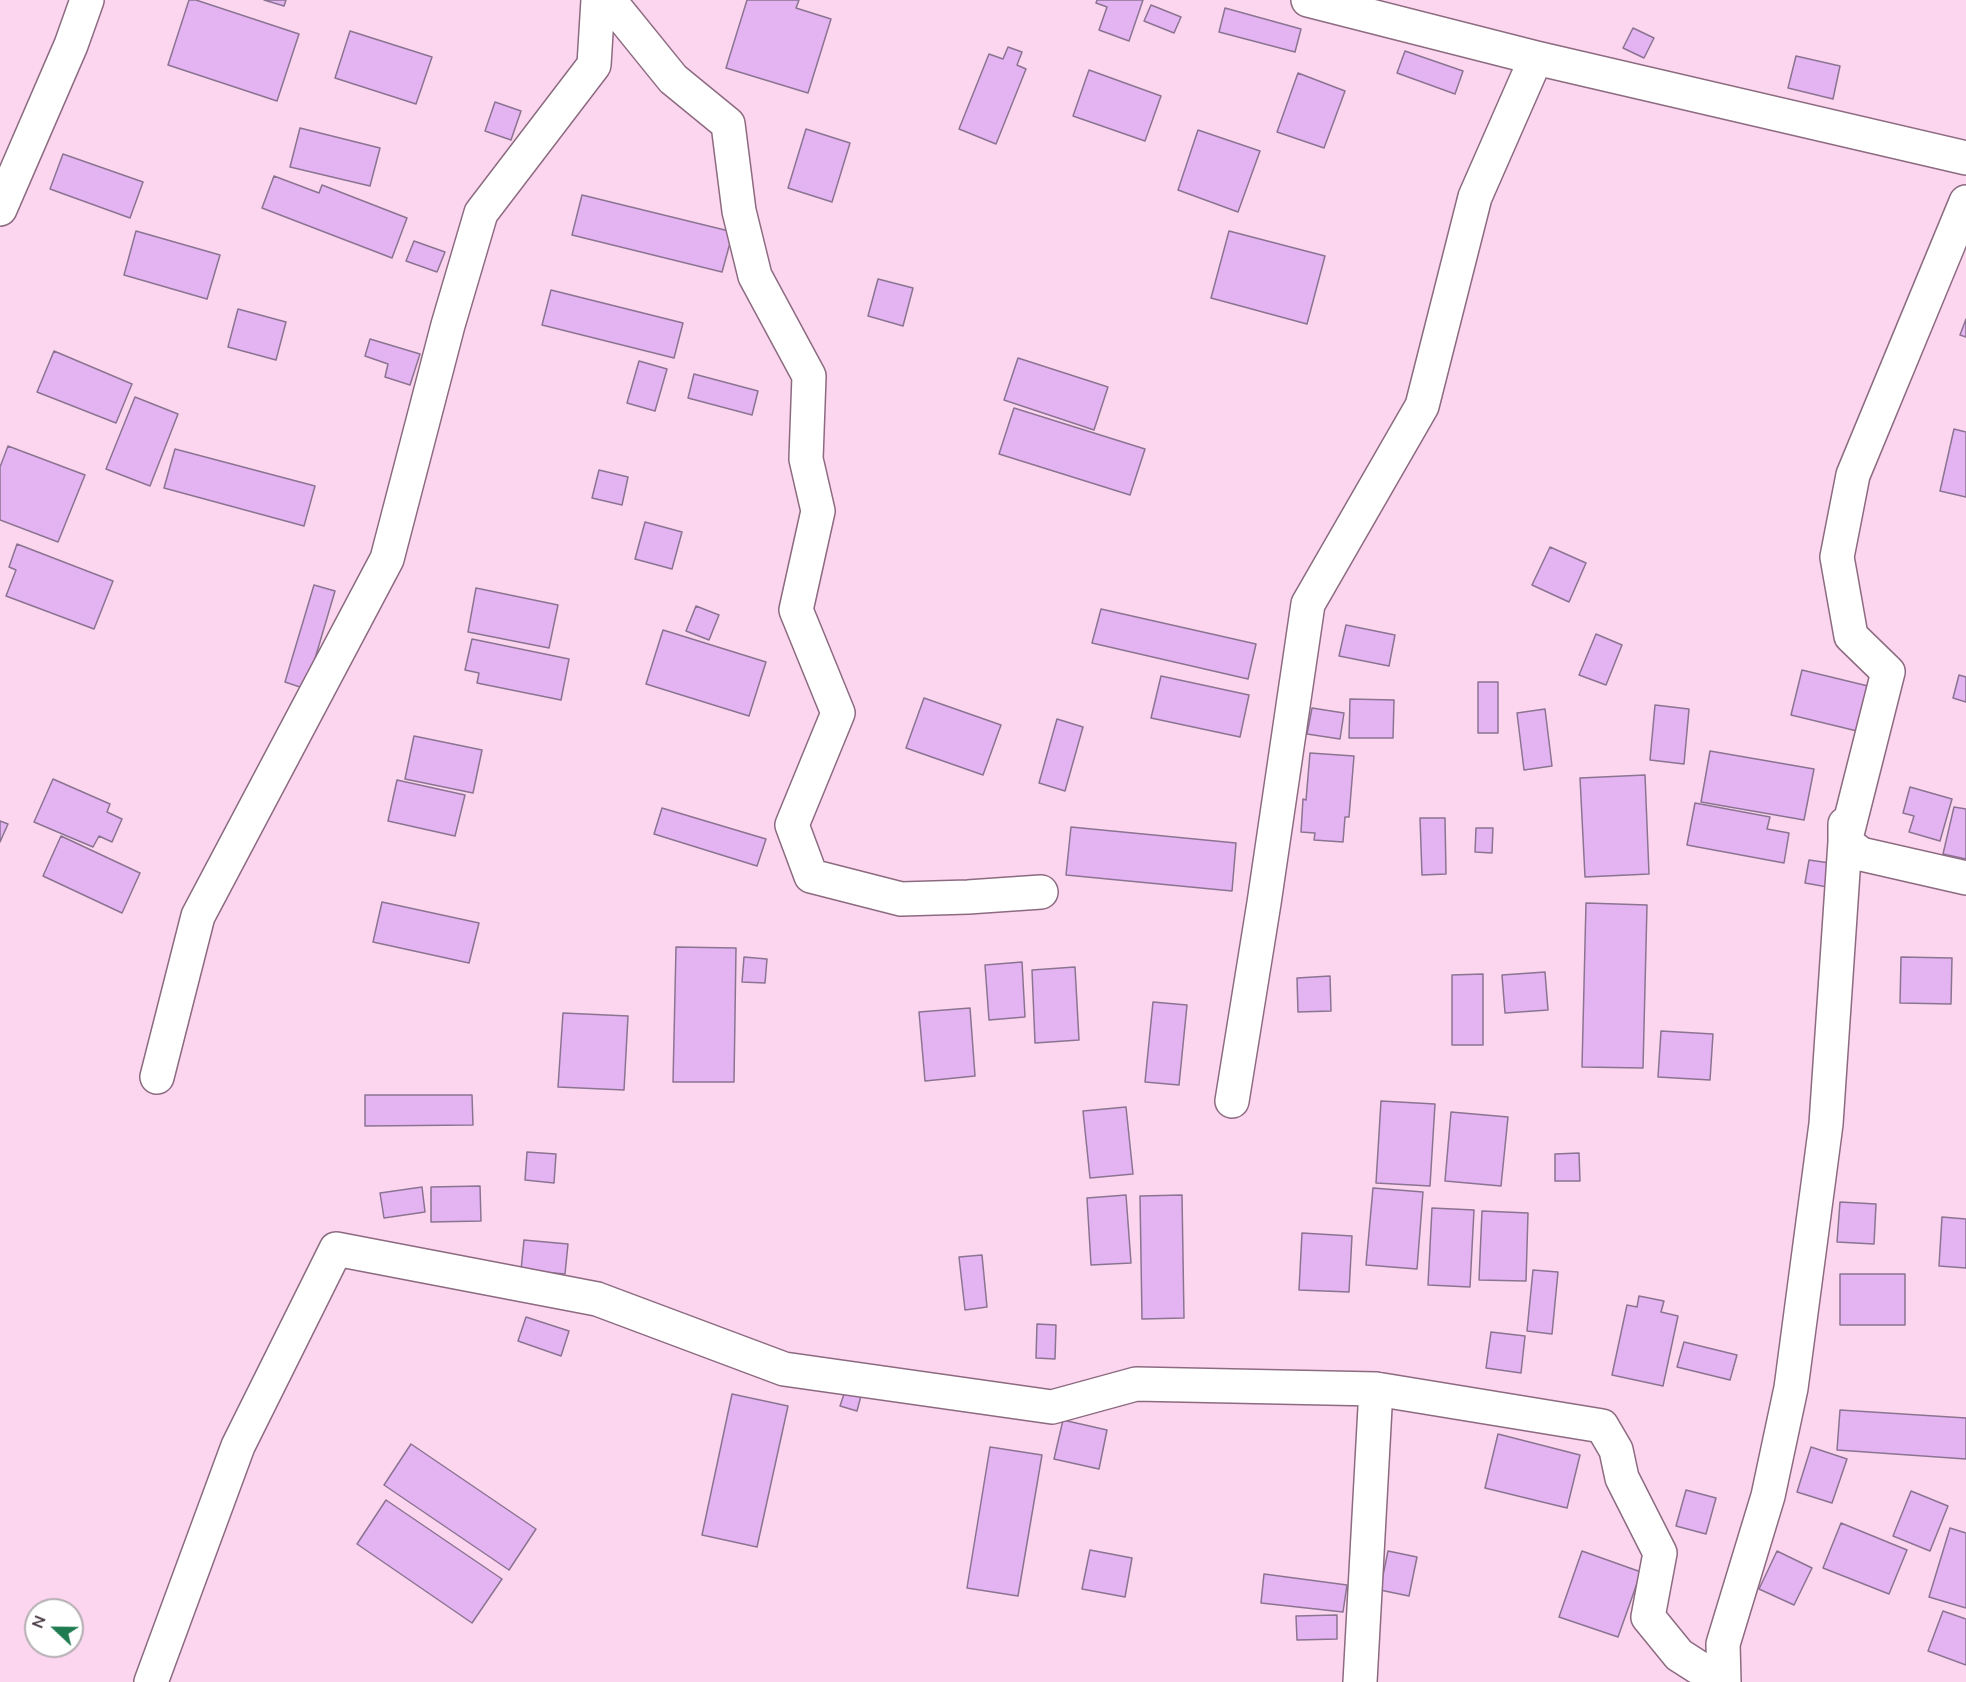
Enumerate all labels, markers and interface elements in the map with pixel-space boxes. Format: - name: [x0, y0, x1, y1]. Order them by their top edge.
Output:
- north arrow: [24, 1598, 84, 1658]
- text: N: [27, 1612, 52, 1632]

